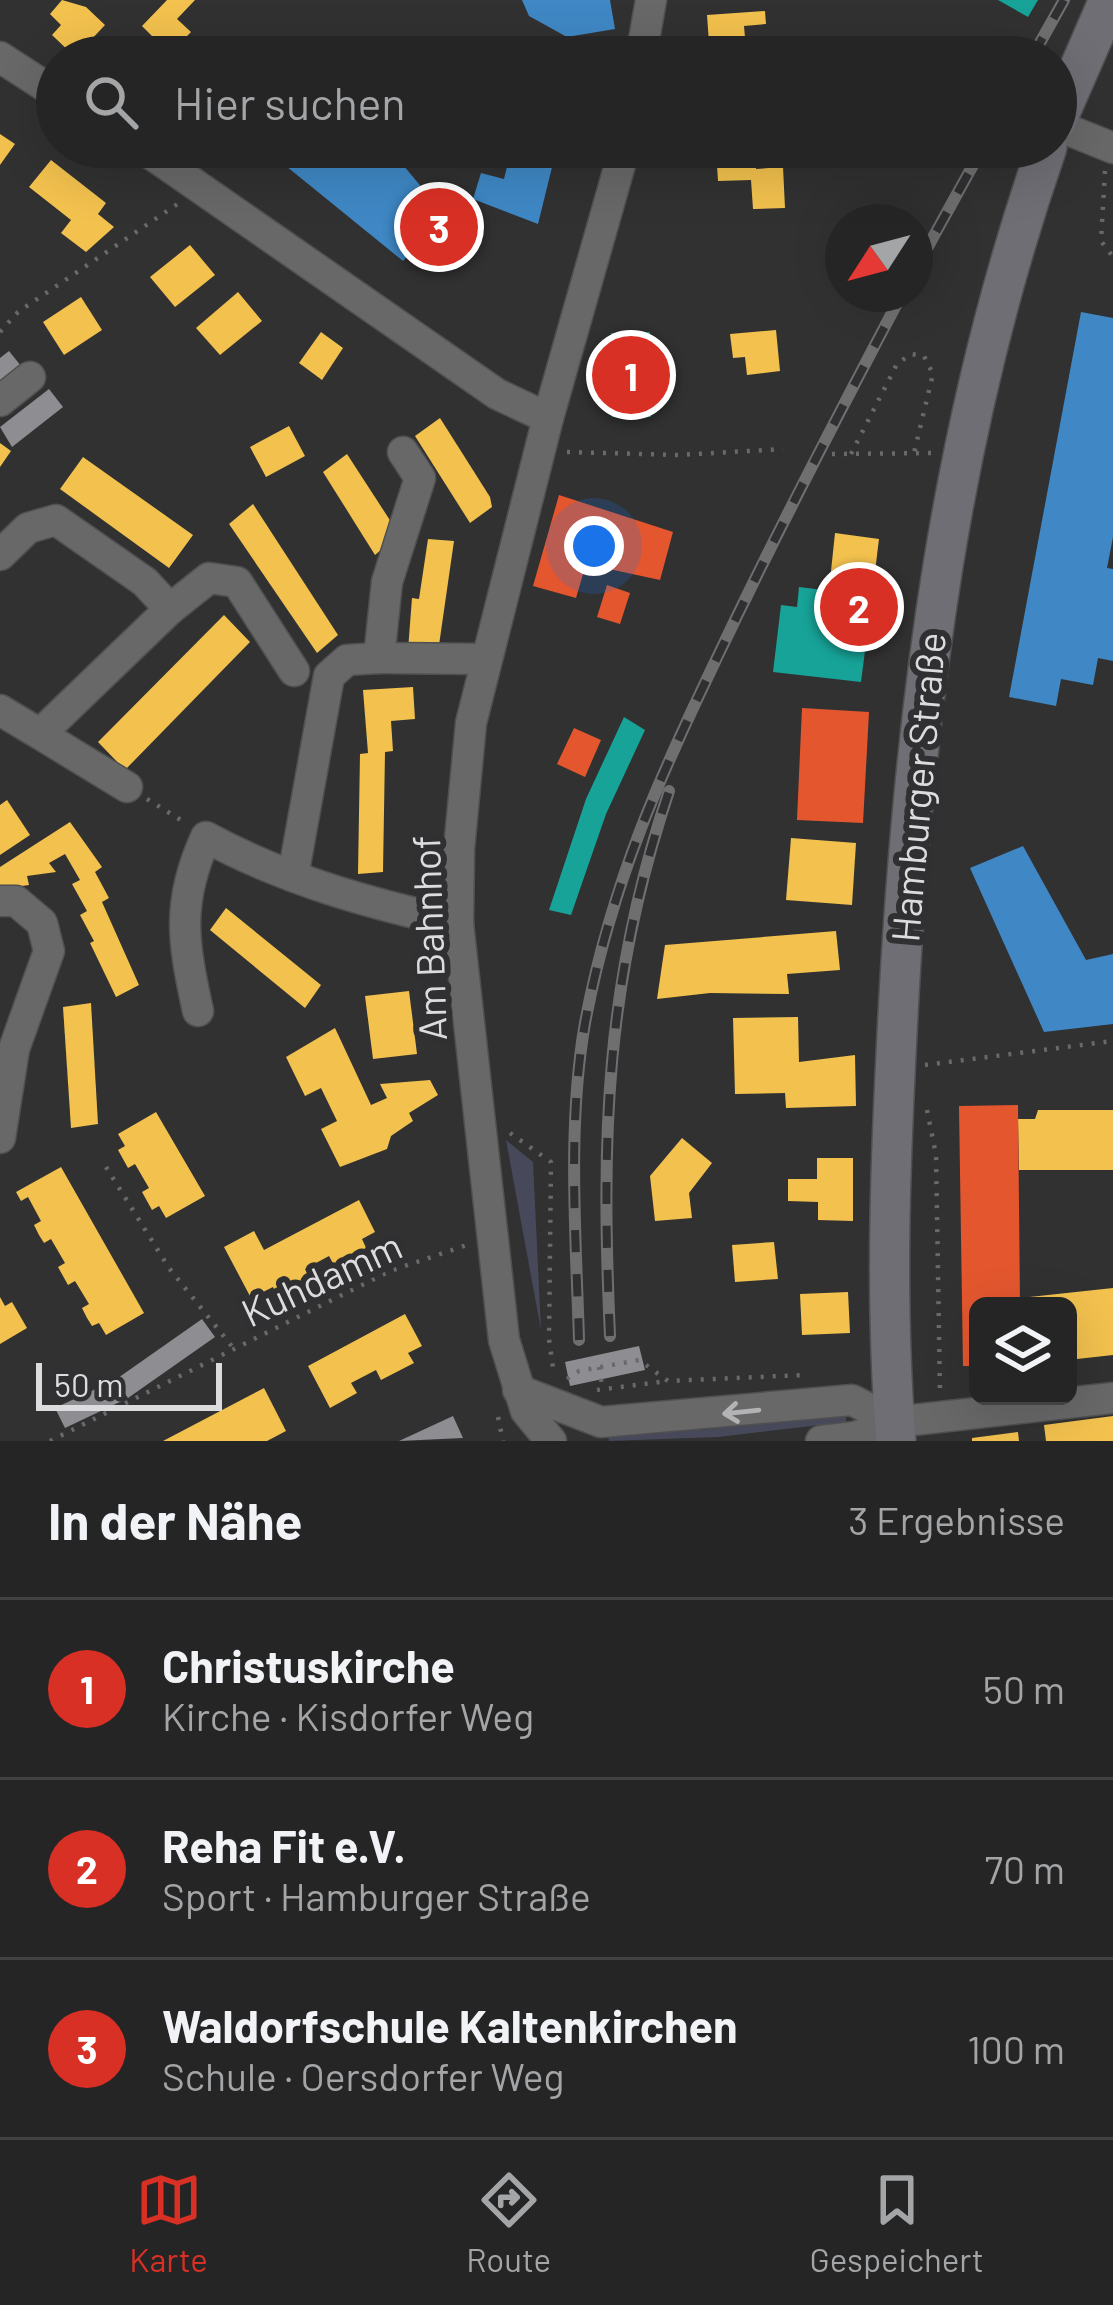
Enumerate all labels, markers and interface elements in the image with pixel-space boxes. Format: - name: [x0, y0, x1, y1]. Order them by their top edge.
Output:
- search box: [36, 36, 1077, 168]
- icon: search: [78, 69, 144, 135]
- text: Hier suchen: [174, 75, 406, 129]
- pin: 3: [400, 182, 478, 272]
- north arrow: [825, 204, 933, 312]
- pin: 1: [592, 330, 670, 420]
- your location: [564, 516, 624, 576]
- pin: 2: [820, 562, 898, 652]
- street label: Hamburger Straße: [880, 630, 954, 944]
- street label: Am Bahnhof: [401, 834, 455, 1042]
- street label: Kuhdamm: [233, 1221, 409, 1335]
- map controls: [969, 1297, 1077, 1405]
- button: layers: [969, 1297, 1077, 1405]
- scale bar: [36, 1357, 222, 1410]
- text: 50 m: [54, 1364, 124, 1404]
- one-way arrow: [722, 1401, 761, 1423]
- text: In der Nähe: [48, 1489, 302, 1550]
- text: 3 Ergebnisse: [848, 1496, 1065, 1543]
- text: Christuskirche: [162, 1638, 455, 1692]
- text: 1: [80, 1665, 94, 1712]
- text: 50 m: [983, 1665, 1065, 1712]
- text: Kirche · Kisdorfer Weg: [162, 1692, 534, 1739]
- text: Reha Fit e.V.: [162, 1818, 406, 1872]
- text: 2: [76, 1845, 98, 1892]
- text: 70 m: [984, 1845, 1065, 1892]
- text: Sport · Hamburger Straße: [162, 1872, 591, 1919]
- text: Waldorfschule Kaltenkirchen: [162, 1998, 738, 2052]
- text: 3: [76, 2025, 98, 2072]
- text: 100 m: [967, 2025, 1065, 2072]
- text: Schule · Oersdorfer Weg: [162, 2052, 564, 2099]
- tab: Karte: [129, 2167, 208, 2279]
- tab: Route: [466, 2167, 551, 2279]
- tab: Gespeichert: [810, 2167, 984, 2279]

